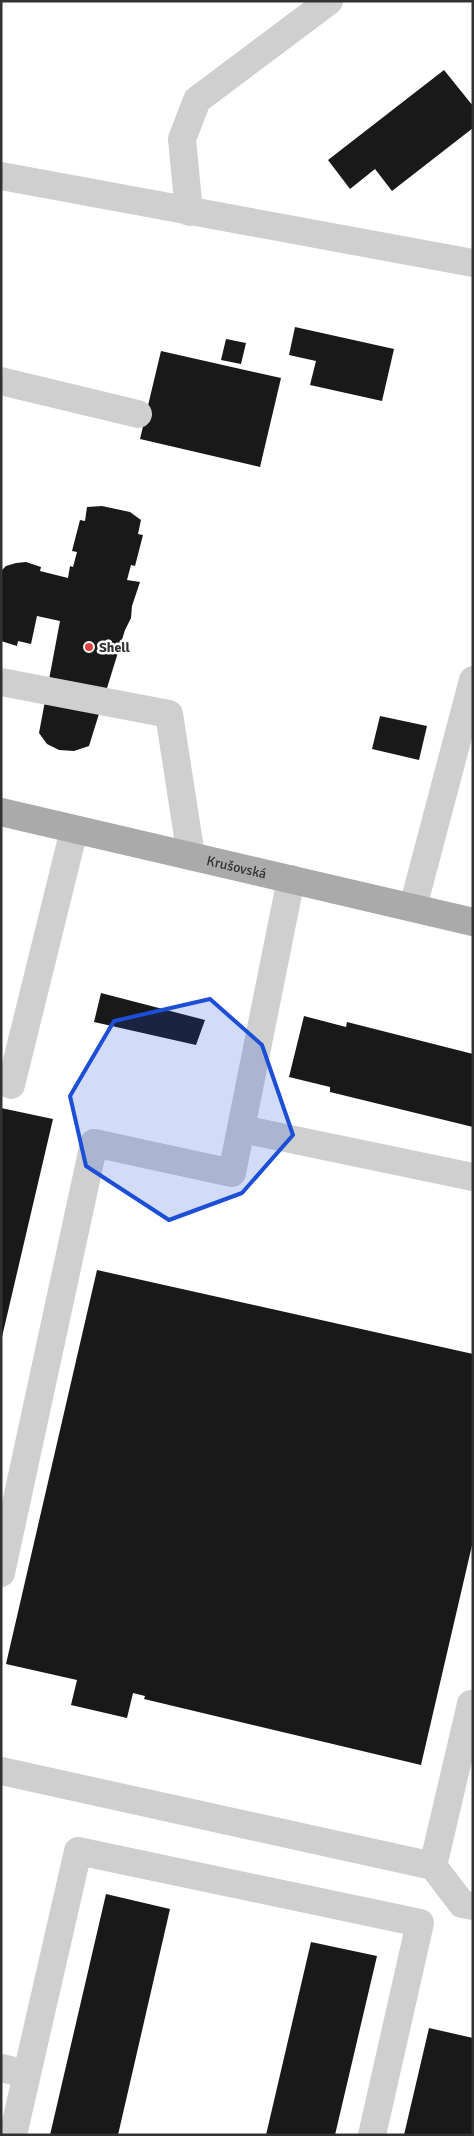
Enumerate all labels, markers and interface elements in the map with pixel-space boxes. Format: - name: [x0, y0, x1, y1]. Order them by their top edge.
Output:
- place label: Shell: [99, 639, 131, 656]
- marker: Shell: [83, 641, 95, 653]
- street label: Krušovská: [205, 852, 268, 882]

